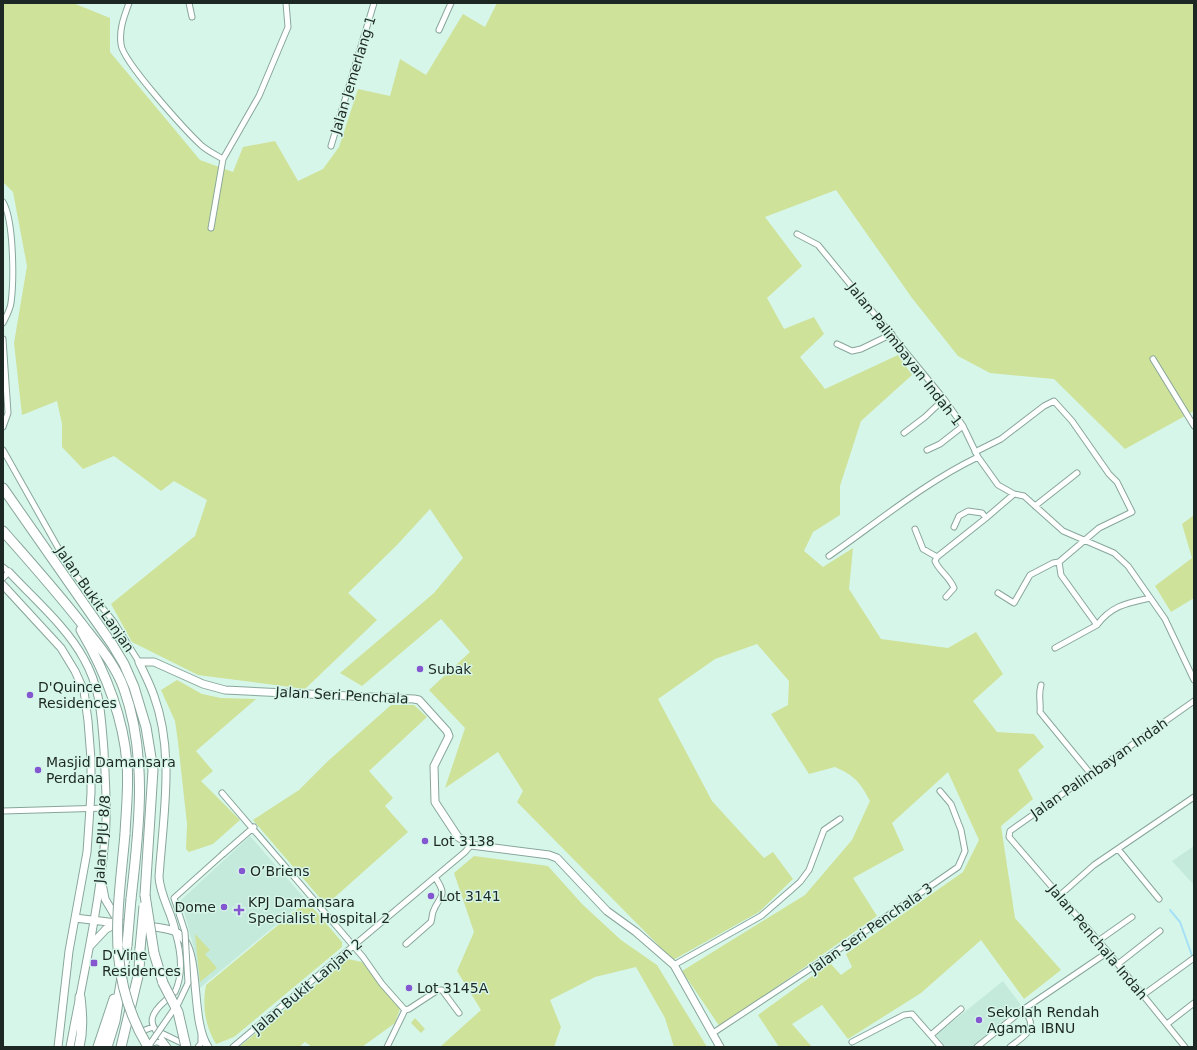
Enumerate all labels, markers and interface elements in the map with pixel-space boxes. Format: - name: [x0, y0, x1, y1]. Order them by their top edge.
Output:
- street label: Jalan Jemerlang 1: [327, 14, 379, 137]
- street label: Jalan Palimbayan Indah 1: [844, 279, 966, 429]
- street label: Jalan Bukit Lanjan: [52, 542, 138, 655]
- place label: Subak: [428, 661, 472, 677]
- marker: Subak: [415, 664, 425, 674]
- place label: D'Quince Residences: [38, 679, 117, 711]
- street label: Jalan Seri Penchala: [274, 683, 409, 706]
- marker: D'Quince Residences: [25, 690, 35, 700]
- street label: Jalan Palimbayan Indah: [1027, 715, 1170, 822]
- place label: Masjid Damansara Perdana: [46, 754, 176, 786]
- marker: Masjid Damansara Perdana: [33, 765, 43, 775]
- street label: Jalan PJU 8/8: [91, 794, 113, 885]
- place label: Lot 3138: [433, 833, 495, 849]
- marker: Lot 3138: [420, 836, 430, 846]
- place label: O’Briens: [250, 863, 310, 879]
- marker: O’Briens: [237, 866, 247, 876]
- street label: Jalan Seri Penchala 3: [806, 879, 936, 977]
- street label: Jalan Penchala Indah: [1045, 880, 1151, 1003]
- place label: Lot 3141: [439, 888, 501, 904]
- marker: Lot 3141: [426, 891, 436, 901]
- place label: KPJ Damansara Specialist Hospital 2: [248, 894, 390, 926]
- place label: Dome: [174, 899, 216, 915]
- marker: Dome: [219, 902, 229, 912]
- marker: KPJ Damansara Specialist Hospital 2: [233, 904, 245, 916]
- street label: Jalan Bukit Lanjan 2: [248, 935, 365, 1037]
- place label: D'Vine Residences: [102, 947, 181, 979]
- marker: D'Vine Residences: [89, 958, 99, 968]
- place label: Lot 3145A: [417, 980, 489, 996]
- marker: Lot 3145A: [404, 983, 414, 993]
- place label: Sekolah Rendah Agama IBNU: [987, 1004, 1099, 1036]
- marker: Sekolah Rendah Agama IBNU: [974, 1015, 984, 1025]

